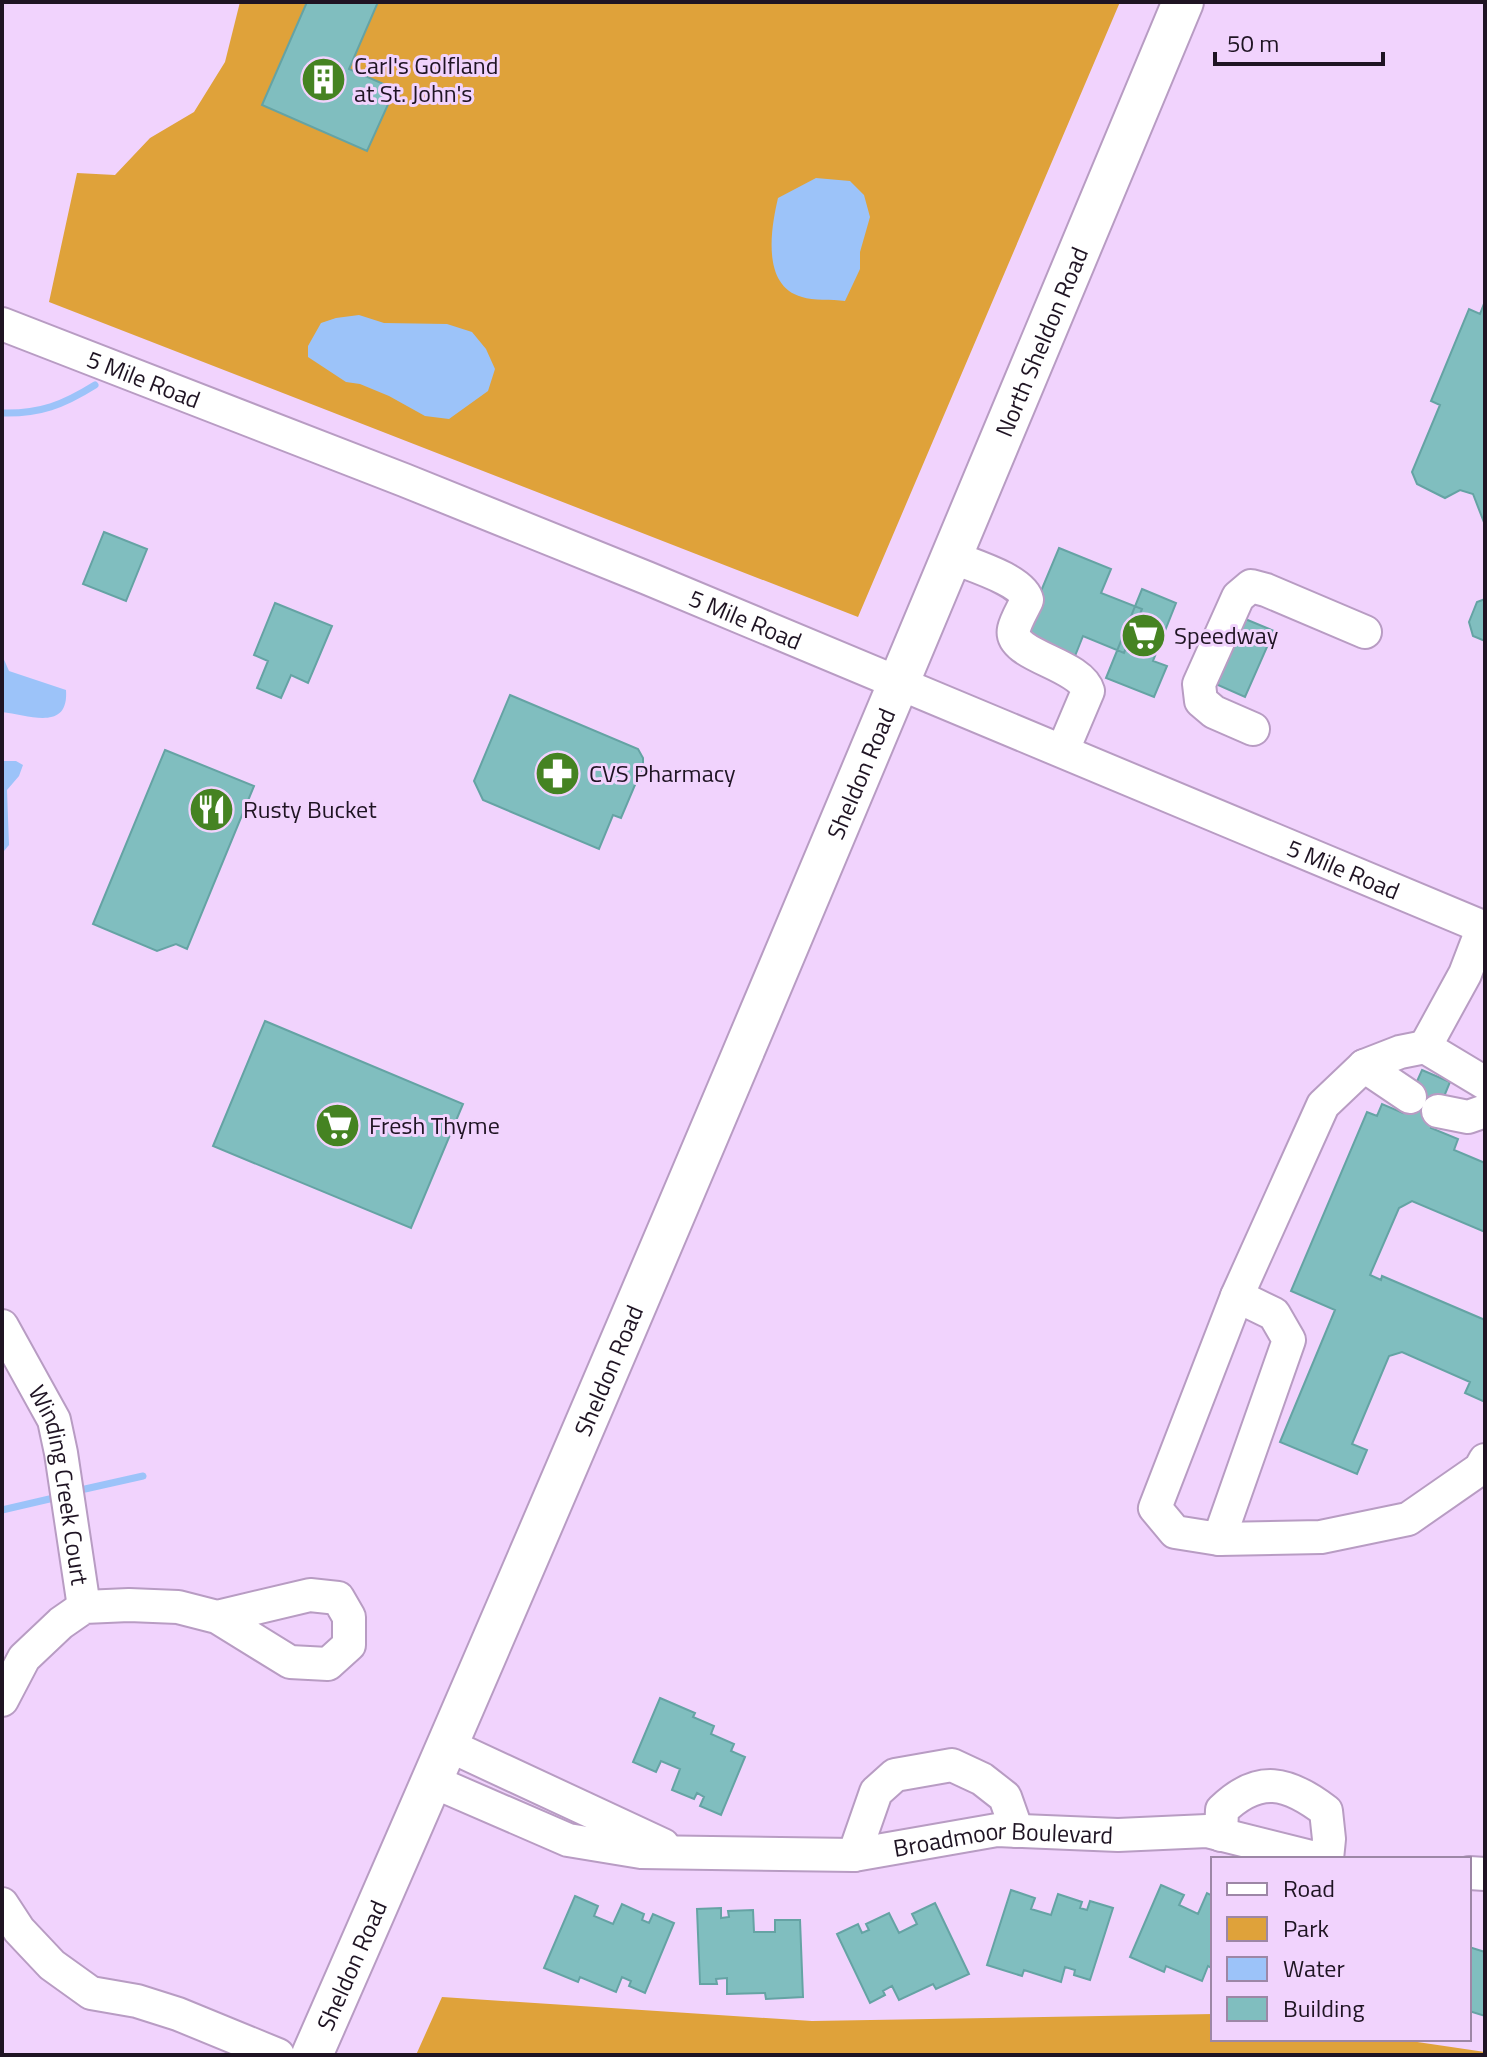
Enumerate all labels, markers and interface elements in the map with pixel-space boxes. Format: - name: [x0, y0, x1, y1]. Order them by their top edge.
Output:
- scale bar: [1215, 16, 1383, 66]
- text: 50 m: [1227, 25, 1279, 61]
- place label: Carl's Golfland at St. John's: [354, 47, 498, 111]
- building icon: Carl's Golfland at St. John's: [299, 55, 347, 103]
- street label: North Sheldon Road: [986, 241, 1097, 442]
- street label: 5 Mile Road: [82, 341, 206, 417]
- street label: 5 Mile Road: [684, 580, 807, 659]
- supermarket icon: Speedway: [1119, 611, 1167, 659]
- place label: Speedway: [1174, 617, 1279, 653]
- street label: Sheldon Road: [817, 702, 904, 845]
- pharmacy icon: CVS Pharmacy: [534, 749, 582, 797]
- place label: CVS Pharmacy: [589, 755, 736, 791]
- restaurant icon: Rusty Bucket: [188, 785, 236, 833]
- place label: Rusty Bucket: [243, 791, 377, 827]
- street label: 5 Mile Road: [1282, 829, 1405, 908]
- supermarket icon: Fresh Thyme: [314, 1101, 362, 1149]
- place label: Fresh Thyme: [369, 1107, 500, 1143]
- street label: Sheldon Road: [564, 1299, 652, 1441]
- street label: Winding Creek Court: [20, 1378, 99, 1588]
- street label: Broadmoor Boulevard: [890, 1812, 1114, 1866]
- legend: [1211, 1857, 1471, 2041]
- text: Road: [1283, 1870, 1335, 1906]
- street label: Sheldon Road: [307, 1894, 396, 2036]
- text: Park: [1283, 1910, 1329, 1946]
- text: Water: [1283, 1950, 1345, 1986]
- text: Building: [1283, 1990, 1365, 2026]

